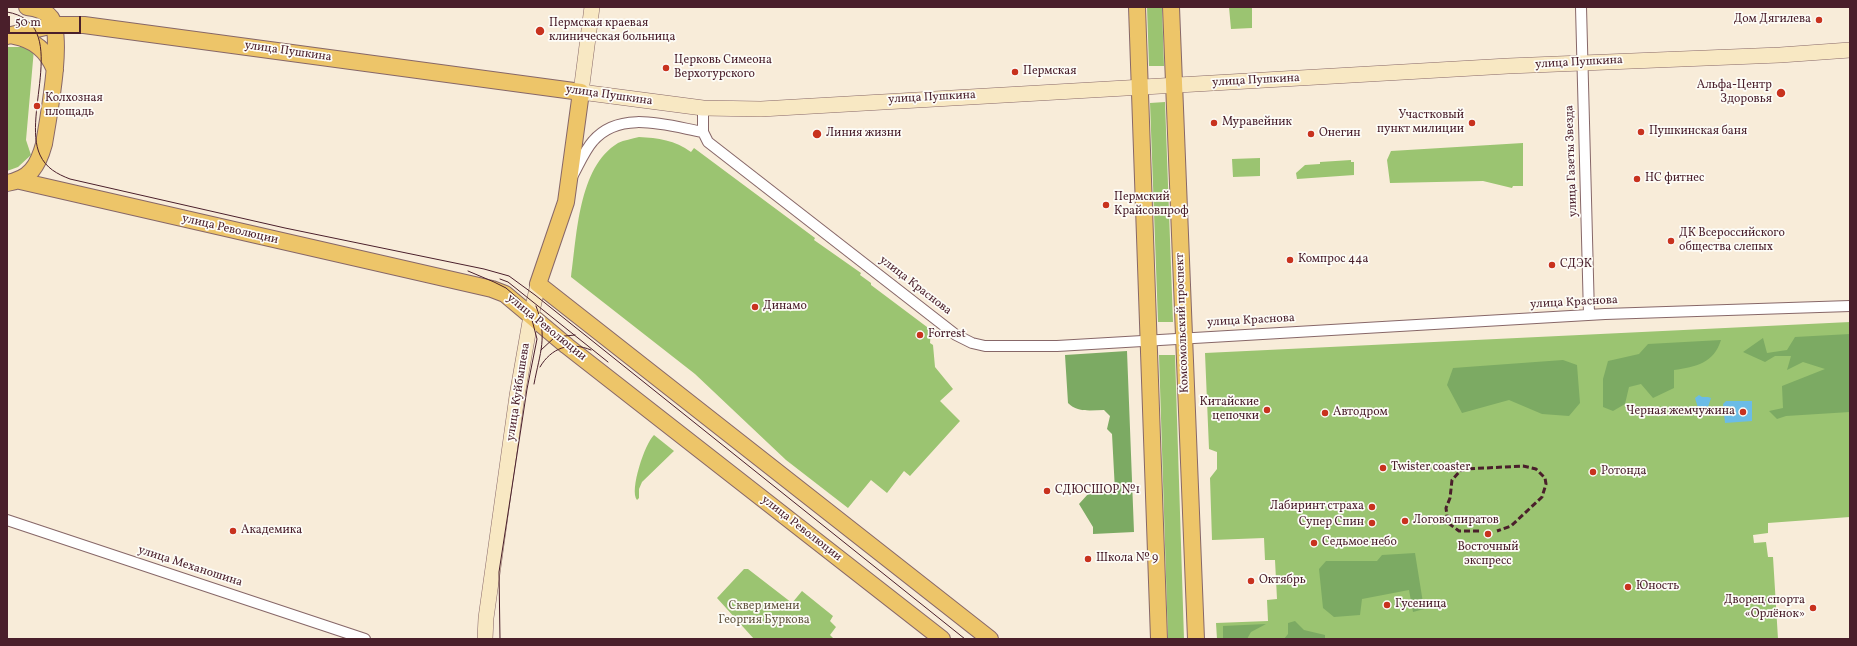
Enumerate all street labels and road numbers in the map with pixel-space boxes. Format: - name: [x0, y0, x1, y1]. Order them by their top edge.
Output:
- street label: улица Пушкина: [244, 39, 332, 65]
- street label: улица Пушкина: [1535, 54, 1623, 72]
- street label: улица Пушкина: [1212, 72, 1300, 90]
- street label: улица Пушкина: [565, 83, 653, 109]
- street label: улица Пушкина: [888, 89, 976, 107]
- street label: улица Газеты Звезда: [1563, 105, 1581, 217]
- street label: улица Революции: [180, 212, 280, 248]
- street label: улица Краснова: [876, 253, 954, 319]
- street label: Комсомольский проспект: [1173, 253, 1193, 393]
- street label: улица Революции: [503, 291, 589, 365]
- street label: улица Краснова: [1530, 294, 1618, 312]
- street label: улица Краснова: [1207, 312, 1295, 330]
- street label: улица Куйбышева: [504, 342, 534, 442]
- street label: улица Революции: [758, 493, 844, 565]
- street label: улица Механошина: [136, 543, 244, 591]

